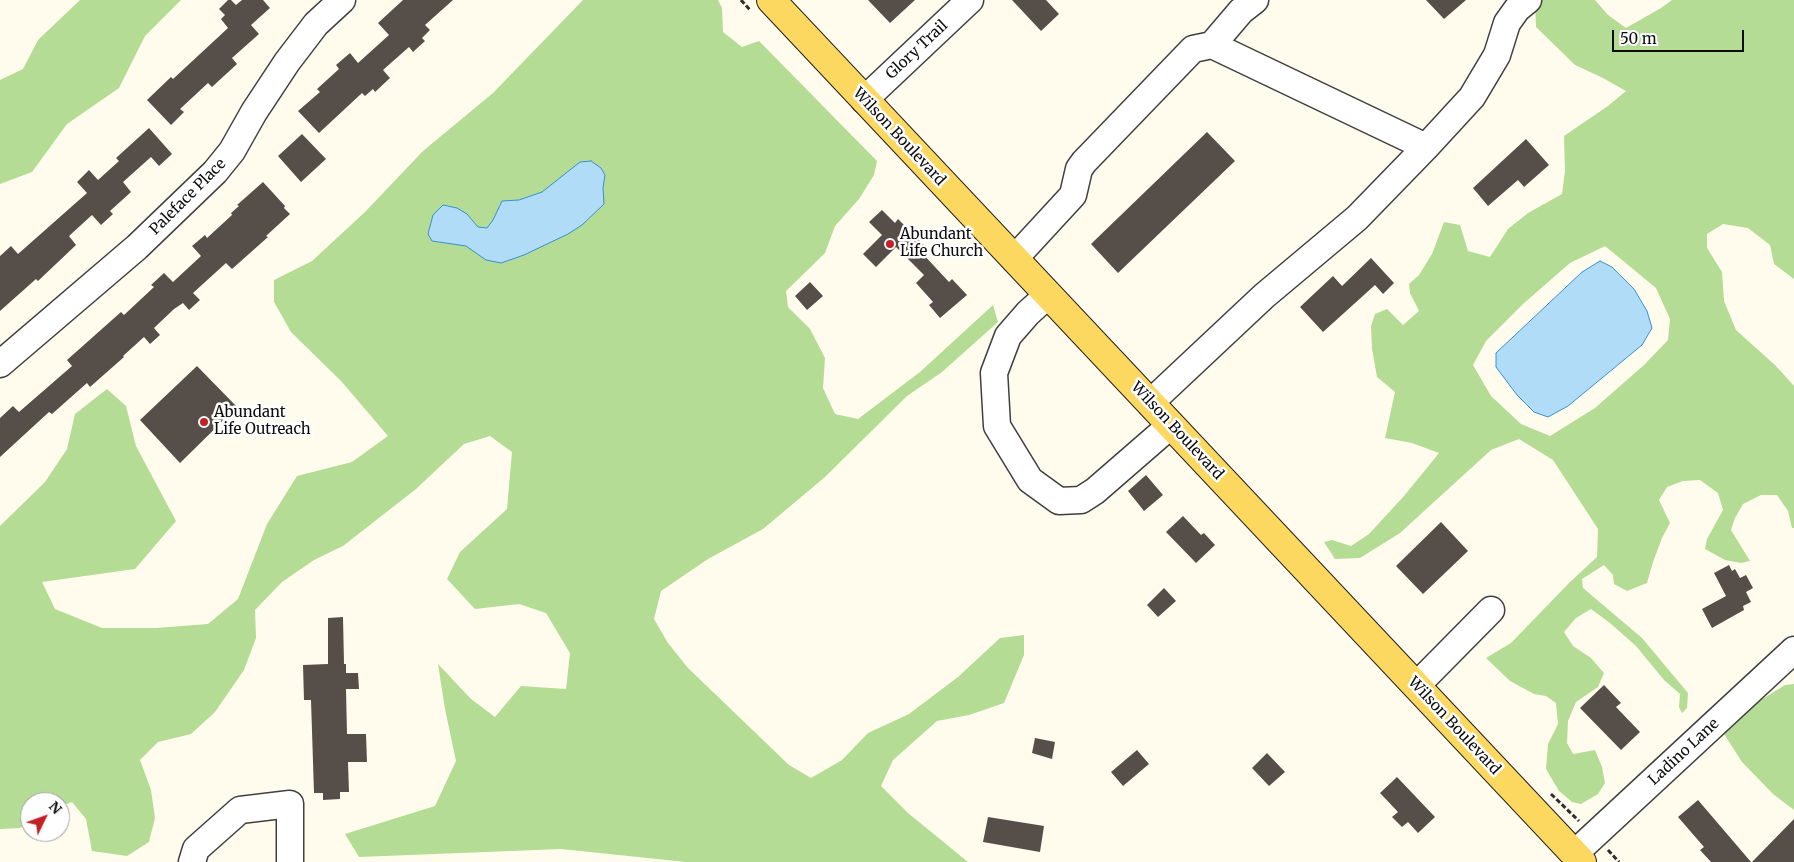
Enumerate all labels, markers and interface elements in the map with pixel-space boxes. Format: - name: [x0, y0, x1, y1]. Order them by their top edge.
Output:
- street label: Glory Trail: [882, 17, 952, 83]
- scale bar: [1614, 20, 1746, 52]
- text: 50 m: [1620, 29, 1657, 48]
- street label: Wilson Boulevard: [849, 84, 949, 190]
- street label: Paleface Place: [146, 155, 230, 239]
- place label: Abundant Life Church: [900, 226, 983, 261]
- marker: Abundant Life Church: [884, 238, 896, 250]
- street label: Wilson Boulevard: [1127, 378, 1227, 484]
- place label: Abundant Life Outreach: [214, 404, 311, 439]
- marker: Abundant Life Outreach: [198, 416, 210, 428]
- street label: Wilson Boulevard: [1404, 673, 1504, 779]
- street label: Ladino Lane: [1645, 715, 1723, 789]
- north arrow: [20, 792, 70, 842]
- text: N: [45, 797, 66, 818]

